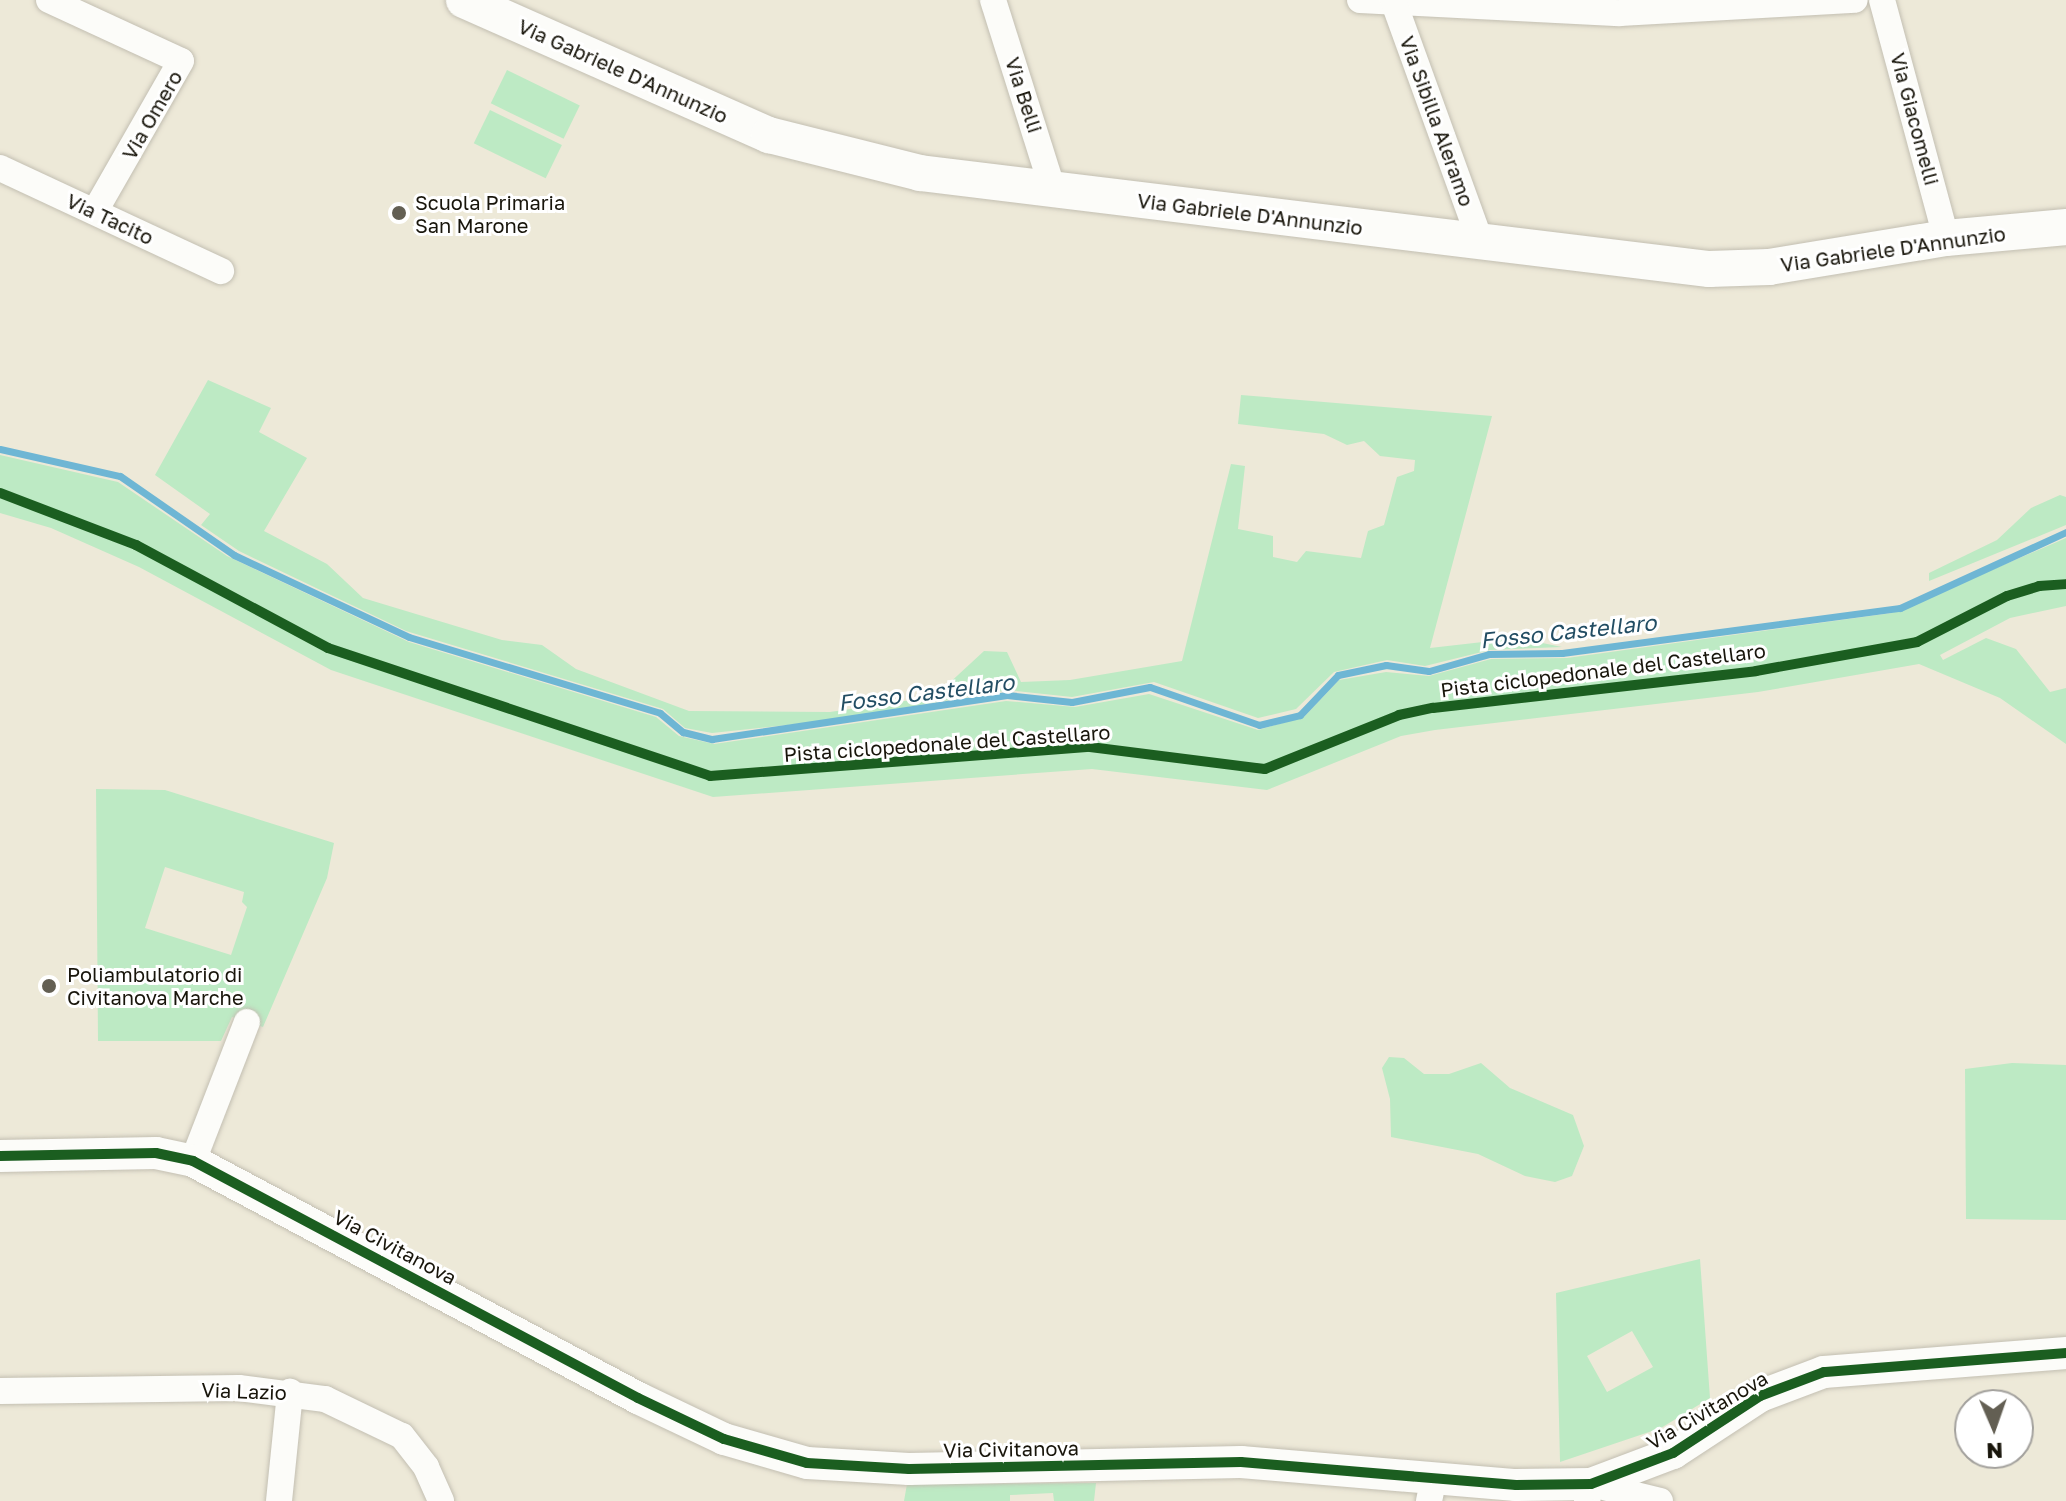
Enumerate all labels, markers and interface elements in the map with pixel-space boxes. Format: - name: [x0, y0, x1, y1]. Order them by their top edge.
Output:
- street label: Via Gabriele D'Annunzio: [514, 14, 732, 128]
- street label: Via Sibilla Aleramo: [1395, 33, 1479, 209]
- street label: Via Giacomelli: [1886, 50, 1944, 188]
- street label: Via Belli: [1001, 54, 1047, 136]
- street label: Via Omero: [117, 66, 187, 164]
- street label: Via Tacito: [63, 188, 157, 250]
- street label: Via Gabriele D'Annunzio: [1136, 188, 1364, 240]
- place label: Scuola Primaria San Marone: [415, 190, 565, 237]
- marker: Scuola Primaria San Marone: [390, 204, 408, 222]
- street label: Via Gabriele D'Annunzio: [1779, 221, 2007, 277]
- water label: Fosso Castellaro: [1479, 609, 1657, 653]
- street label: Pista ciclopedonale del Castellaro: [1439, 638, 1767, 702]
- water label: Fosso Castellaro: [837, 668, 1015, 716]
- street label: Pista ciclopedonale del Castellaro: [783, 720, 1111, 766]
- place label: Poliambulatorio di Civitanova Marche: [67, 962, 244, 1009]
- marker: Poliambulatorio di Civitanova Marche: [38, 975, 60, 997]
- street label: Via Civitanova: [329, 1205, 461, 1289]
- street label: Via Civitanova: [1642, 1366, 1772, 1454]
- street label: Via Lazio: [201, 1378, 287, 1404]
- north arrow: [1954, 1389, 2034, 1469]
- street label: Via Civitanova: [943, 1436, 1079, 1462]
- text: N: [1986, 1438, 2004, 1465]

